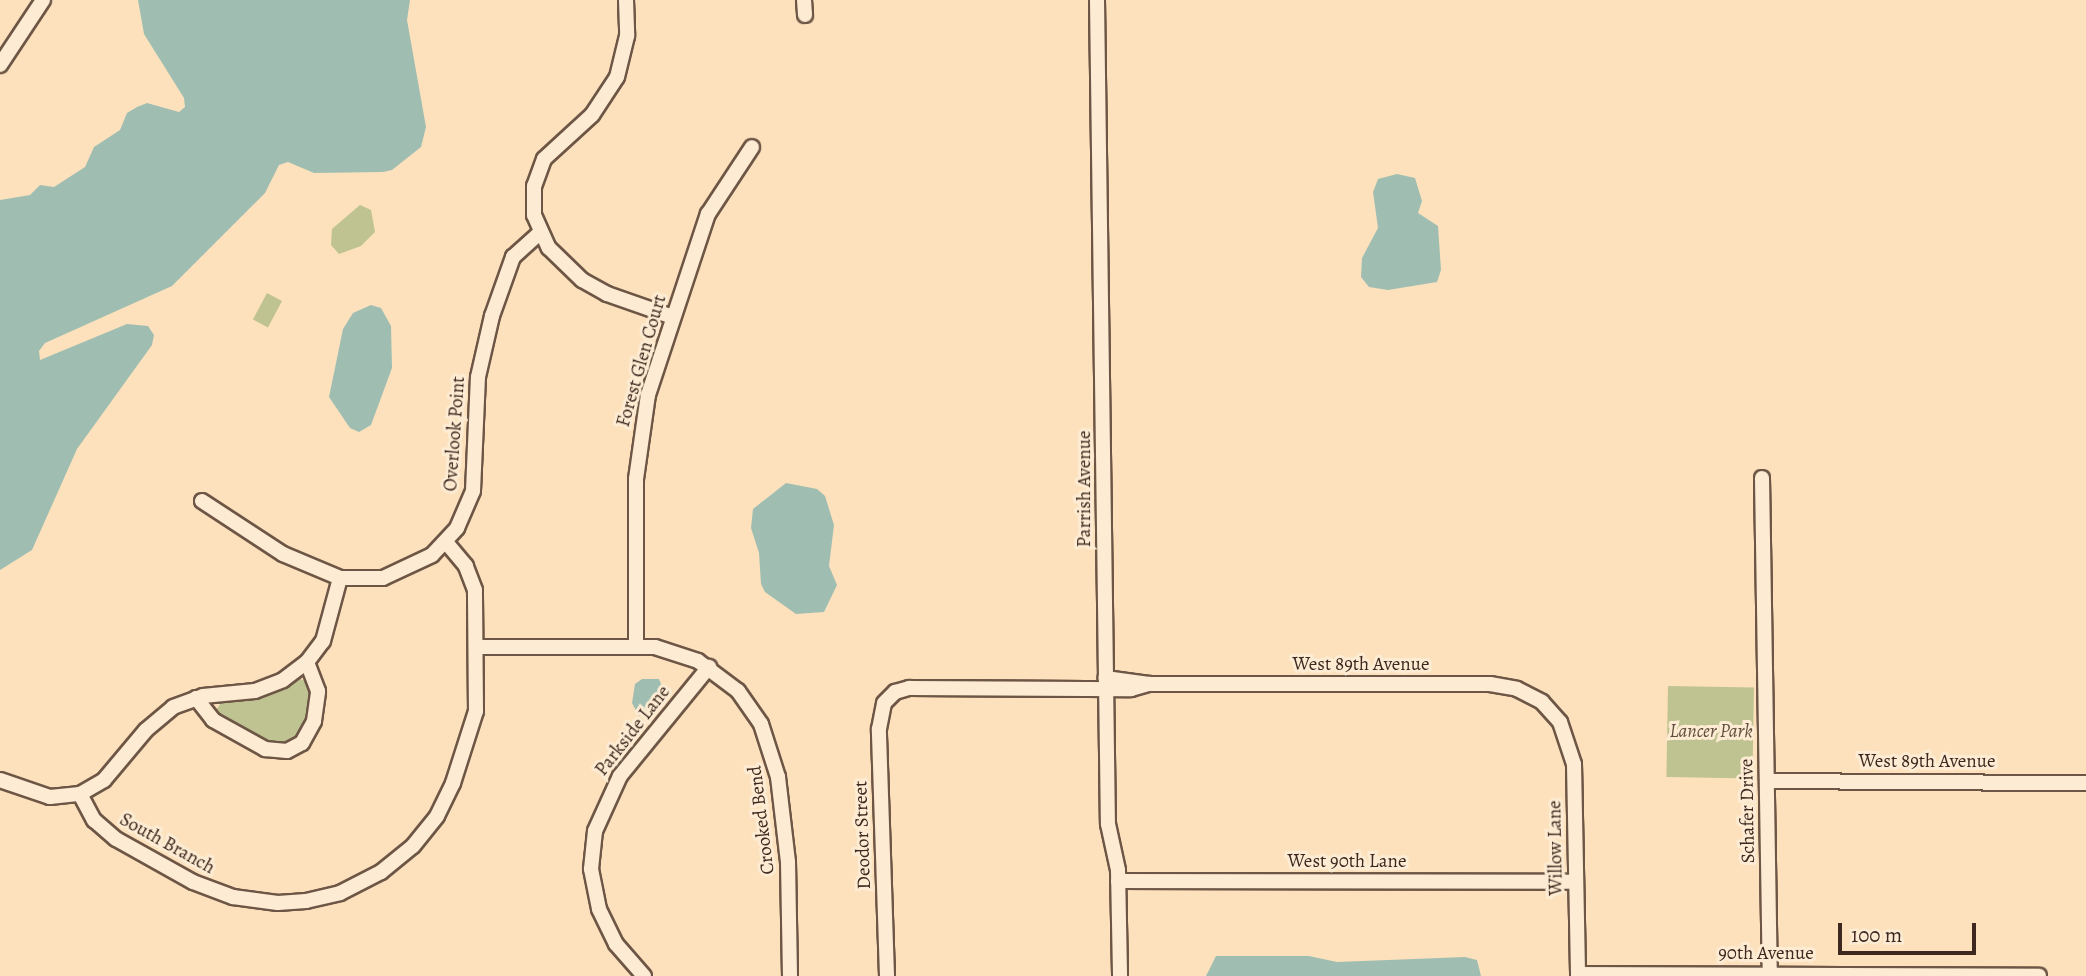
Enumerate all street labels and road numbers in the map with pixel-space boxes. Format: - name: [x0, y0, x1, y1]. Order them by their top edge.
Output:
- street label: Forest Glen Court: [612, 292, 672, 430]
- street label: Overlook Point: [440, 376, 470, 492]
- street label: Parrish Avenue: [1074, 431, 1096, 547]
- street label: West 89th Avenue: [1292, 654, 1430, 676]
- street label: Parkside Lane: [591, 681, 675, 781]
- street label: West 89th Avenue: [1858, 751, 1996, 773]
- street label: Schafer Drive: [1736, 758, 1760, 864]
- street label: Crooked Bend: [744, 764, 780, 876]
- street label: Deodor Street: [850, 780, 876, 890]
- street label: Willow Lane: [1544, 800, 1568, 896]
- street label: South Branch: [115, 809, 219, 879]
- street label: West 90th Lane: [1288, 851, 1406, 873]
- street label: 90th Avenue: [1718, 943, 1814, 965]

